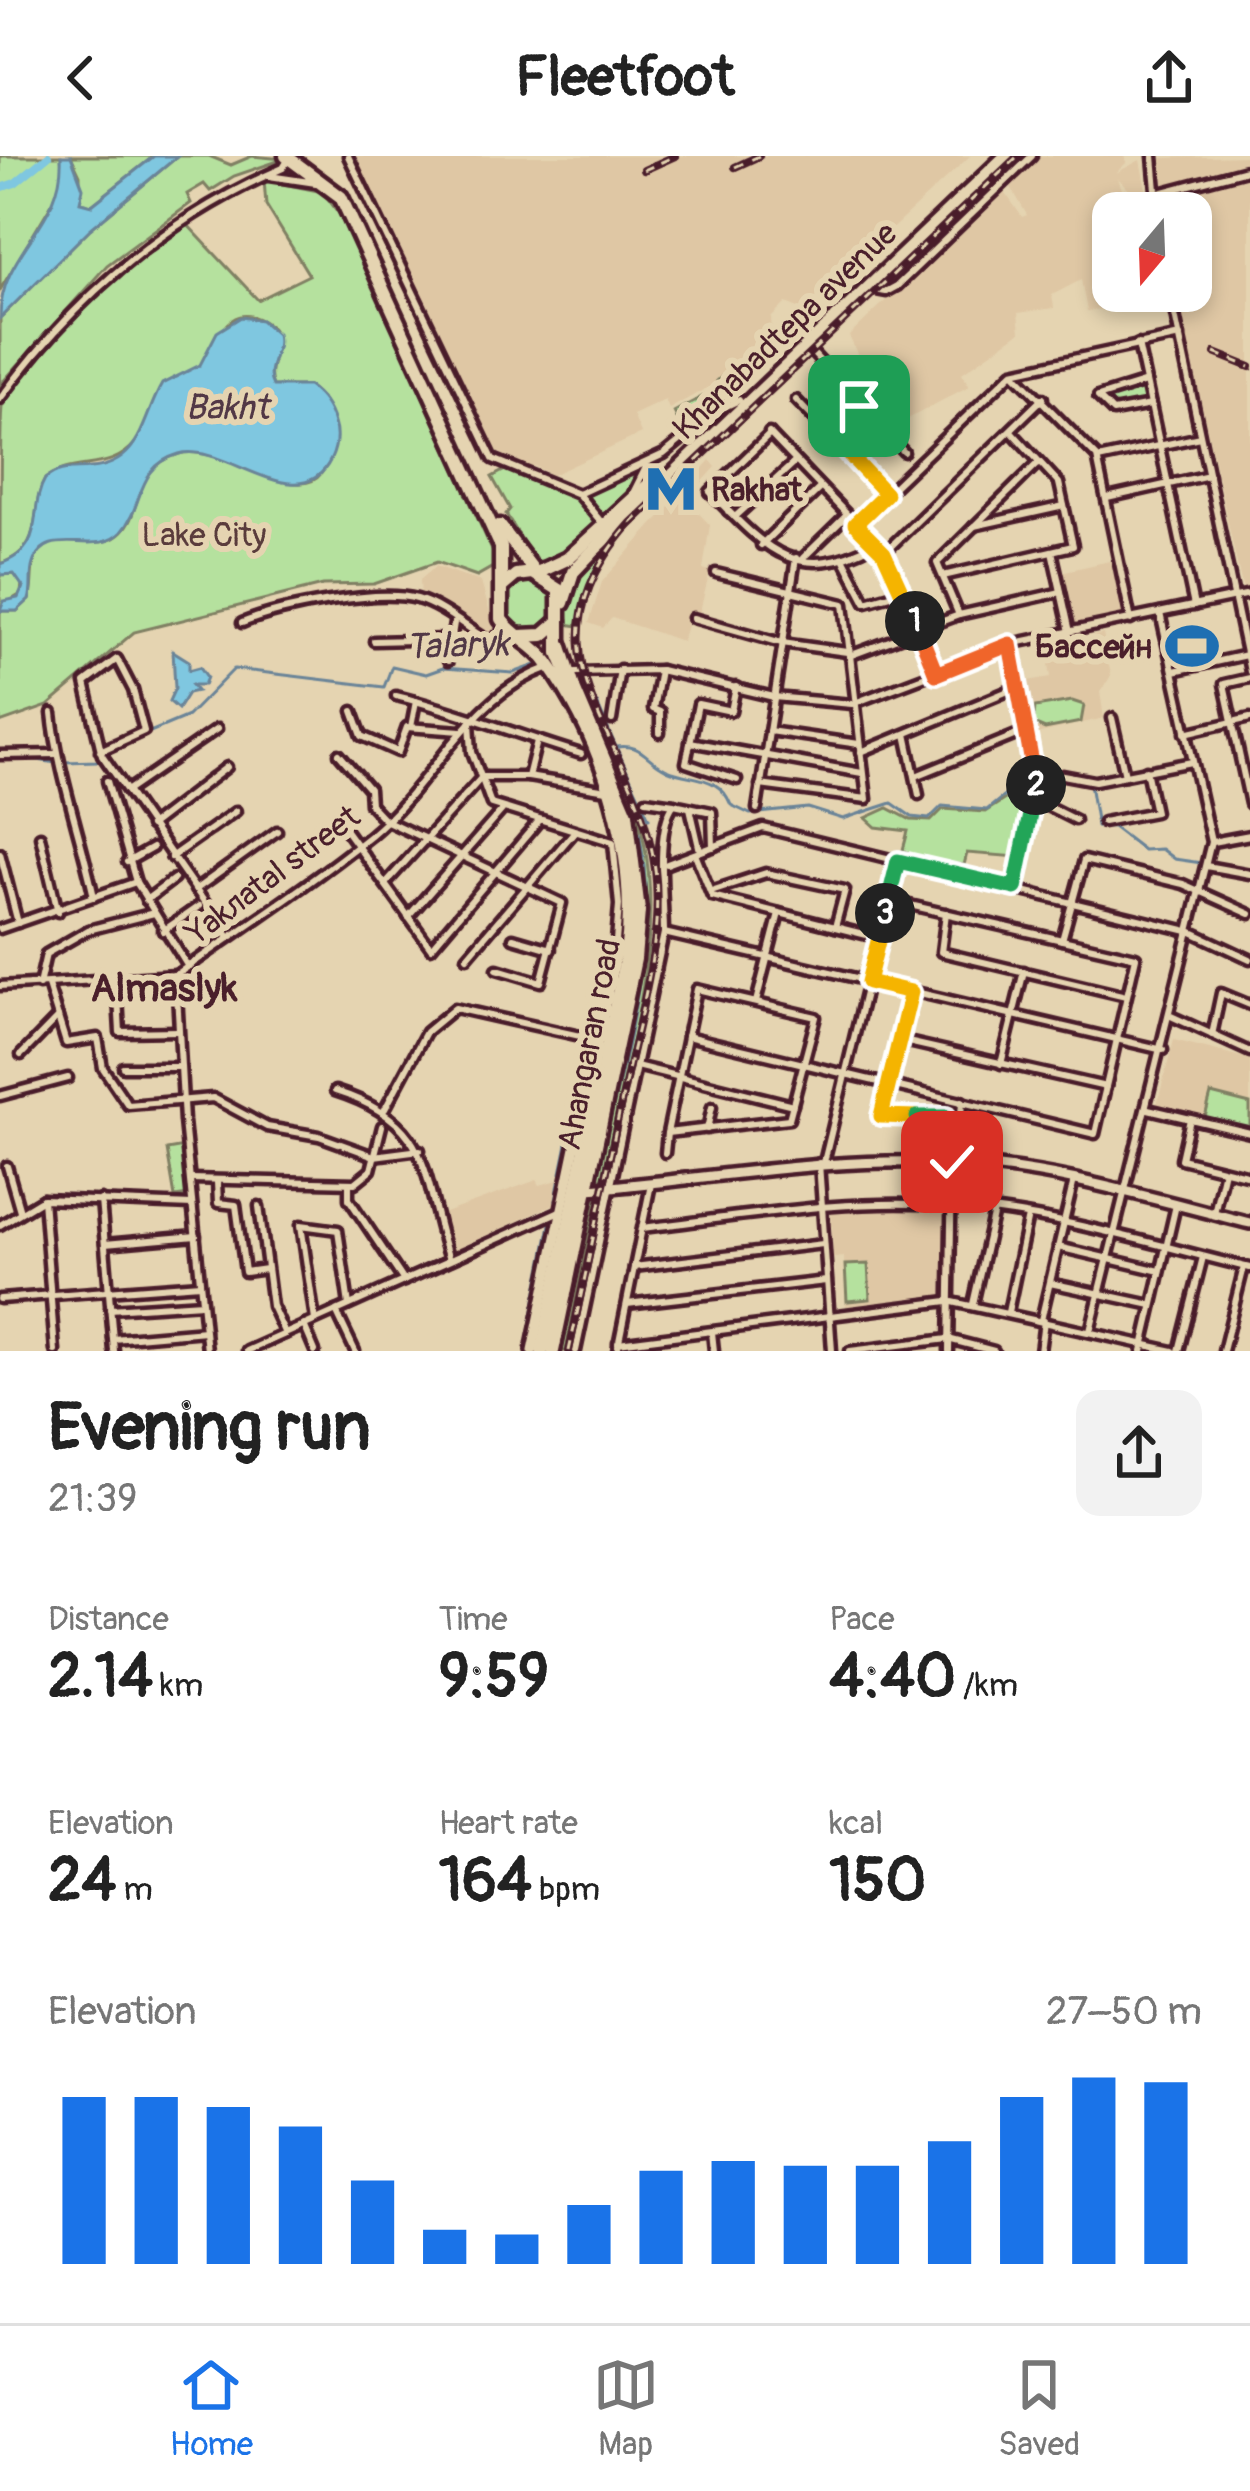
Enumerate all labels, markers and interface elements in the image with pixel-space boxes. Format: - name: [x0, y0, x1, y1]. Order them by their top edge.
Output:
- text: Fleetfoot: [516, 44, 734, 112]
- icon: back: [48, 45, 114, 111]
- icon: share: [1136, 45, 1202, 111]
- north arrow: [1092, 192, 1212, 312]
- map controls: [1092, 192, 1212, 312]
- street label: Khanabadtepa avenue: [664, 213, 906, 449]
- pin: [808, 355, 910, 457]
- icon: arrive: [826, 373, 892, 439]
- water label: Bakht: [185, 385, 272, 430]
- metro station icon: Rakhat: [642, 460, 700, 518]
- place label: Rakhat: [711, 470, 803, 511]
- park label: Lake City: [142, 515, 266, 556]
- pin: 1: [885, 591, 945, 651]
- text: 1: [909, 600, 921, 641]
- sports icon: Бассейн: [1163, 617, 1221, 675]
- water label: Talaryk: [405, 621, 512, 670]
- place label: Бассейн: [1035, 627, 1152, 668]
- pin: 2: [1006, 755, 1066, 815]
- text: 2: [1027, 764, 1045, 805]
- street label: Yakлatal street: [177, 796, 369, 955]
- pin: 3: [855, 883, 915, 943]
- text: 3: [876, 892, 894, 933]
- street label: Ahangaran road: [549, 935, 630, 1153]
- district label: Almaslyk: [91, 964, 238, 1013]
- pin: [901, 1111, 1003, 1213]
- icon: check: [919, 1129, 985, 1195]
- text: Evening run: [48, 1387, 371, 1470]
- button: share: [1076, 1390, 1202, 1516]
- text: 21:39: [48, 1474, 137, 1523]
- text: Distance: [48, 1599, 169, 1640]
- text: Time: [439, 1599, 508, 1640]
- text: Pace: [829, 1599, 895, 1640]
- text: 2.14: [48, 1640, 153, 1715]
- text: 9:59: [439, 1640, 549, 1715]
- text: 4:40: [829, 1640, 956, 1715]
- text: km: [153, 1665, 203, 1706]
- text: /km: [956, 1665, 1018, 1706]
- text: Elevation: [48, 1803, 174, 1844]
- text: Heart rate: [439, 1803, 578, 1844]
- text: kcal: [829, 1803, 883, 1844]
- text: 24: [48, 1844, 116, 1919]
- text: 164: [439, 1844, 532, 1919]
- text: 150: [829, 1844, 926, 1919]
- text: m: [116, 1869, 153, 1910]
- text: bpm: [532, 1869, 600, 1910]
- text: Elevation: [48, 1987, 197, 2036]
- text: 27–50 m: [1046, 1987, 1202, 2036]
- tab: Home: [170, 2352, 253, 2465]
- tab: Map: [593, 2352, 659, 2465]
- tab: Saved: [998, 2352, 1080, 2465]

